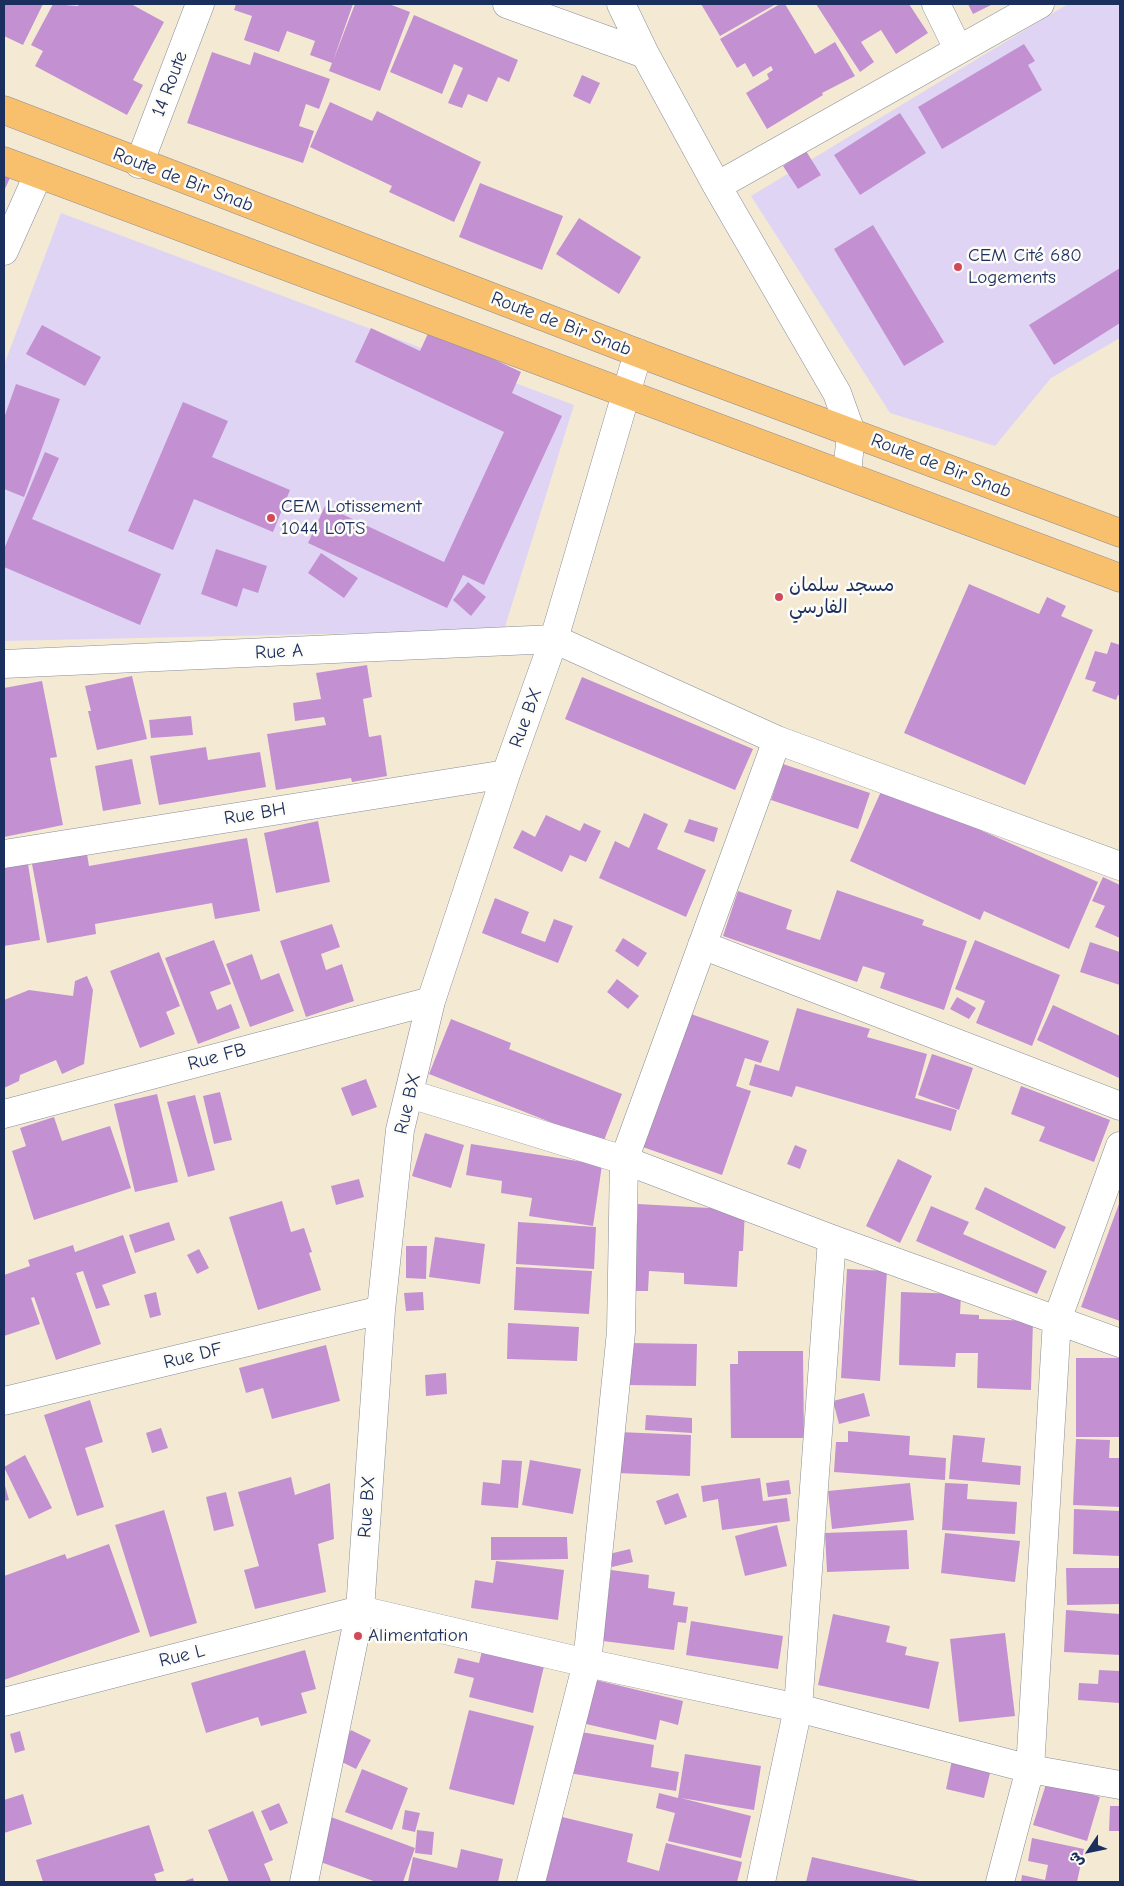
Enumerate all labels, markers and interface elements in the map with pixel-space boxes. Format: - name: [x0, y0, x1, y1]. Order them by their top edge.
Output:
- street label: 14 Route: [147, 48, 193, 120]
- street label: Route de Bir Snab: [110, 143, 256, 217]
- place label: CEM Cité 680 Logements: [968, 245, 1082, 289]
- marker: CEM Cité 680 Logements: [952, 261, 964, 273]
- street label: Route de Bir Snab: [488, 287, 634, 361]
- street label: Route de Bir Snab: [868, 429, 1014, 503]
- place label: CEM Lotissement 1044 LOTS: [281, 496, 422, 540]
- marker: CEM Lotissement 1044 LOTS: [265, 512, 277, 524]
- place label: مسجد سلمان الفارسي: [789, 575, 894, 619]
- marker: مسجد سلمان الفارسي: [773, 591, 785, 603]
- street label: Rue A: [254, 639, 304, 665]
- street label: Rue BX: [505, 685, 547, 751]
- street label: Rue BH: [222, 798, 288, 830]
- street label: Rue FB: [185, 1038, 249, 1076]
- street label: Rue BX: [390, 1071, 426, 1137]
- street label: Rue DF: [161, 1338, 225, 1374]
- street label: Rue BX: [353, 1475, 381, 1539]
- place label: Alimentation: [368, 1625, 468, 1647]
- marker: Alimentation: [352, 1630, 364, 1642]
- street label: Rue L: [157, 1639, 207, 1673]
- north arrow: [1064, 1826, 1114, 1876]
- text: ش: [1065, 1849, 1088, 1871]

